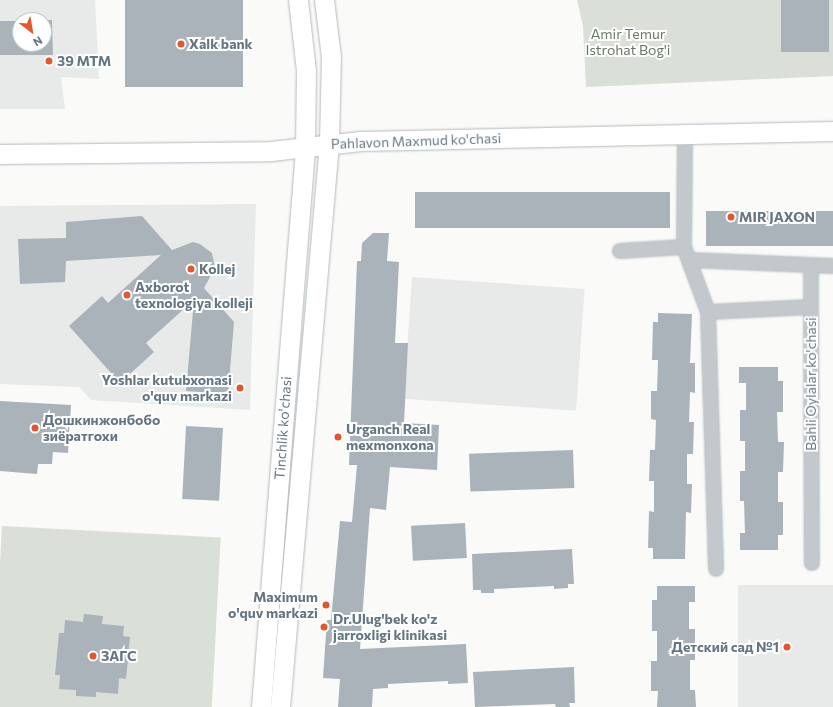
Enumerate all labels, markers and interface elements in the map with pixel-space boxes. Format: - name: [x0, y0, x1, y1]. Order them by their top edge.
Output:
- north arrow: [12, 12, 52, 52]
- park label: Amir Temur Istrohat Bog'i: [586, 26, 670, 58]
- text: N: [31, 34, 45, 50]
- place label: Xalk bank: [189, 36, 253, 52]
- marker: Xalk bank: [176, 39, 186, 49]
- place label: 39 MTM: [57, 53, 111, 69]
- marker: 39 MTM: [44, 56, 54, 66]
- street label: Pahlavon Maxmud ko'chasi: [331, 130, 501, 152]
- place label: MIR JAXON: [739, 209, 815, 225]
- marker: MIR JAXON: [726, 212, 736, 222]
- place label: Kollej: [199, 261, 235, 277]
- marker: Kollej: [186, 264, 196, 274]
- place label: Axborot texnologiya kolleji: [135, 279, 253, 312]
- marker: Axborot texnologiya kolleji: [122, 290, 132, 300]
- street label: Bahli Oylalar ko'chasi: [803, 317, 819, 451]
- place label: Yoshlar kutubxonasi o'quv markazi: [102, 372, 232, 404]
- street label: Tinchlik ko'chasi: [271, 376, 295, 480]
- marker: Yoshlar kutubxonasi o'quv markazi: [235, 383, 245, 393]
- place label: Дошкинжонбобо зиёратгохи: [43, 412, 160, 444]
- place label: Urganch Real mexmonxona: [346, 421, 434, 454]
- marker: Дошкинжонбобо зиёратгохи: [30, 423, 40, 433]
- marker: Urganch Real mexmonxona: [333, 432, 343, 442]
- place label: Maximum o'quv markazi: [228, 589, 318, 622]
- marker: Maximum o'quv markazi: [321, 600, 331, 610]
- place label: Dr.Ulug'bek ko'z jarroxligi klinikasi: [333, 611, 447, 644]
- marker: Dr.Ulug'bek ko'z jarroxligi klinikasi: [318, 621, 330, 633]
- place label: Детский сад №1: [672, 639, 779, 655]
- marker: Детский сад №1: [782, 642, 792, 652]
- place label: ЗАГС: [101, 648, 137, 664]
- marker: ЗАГС: [88, 651, 98, 661]

